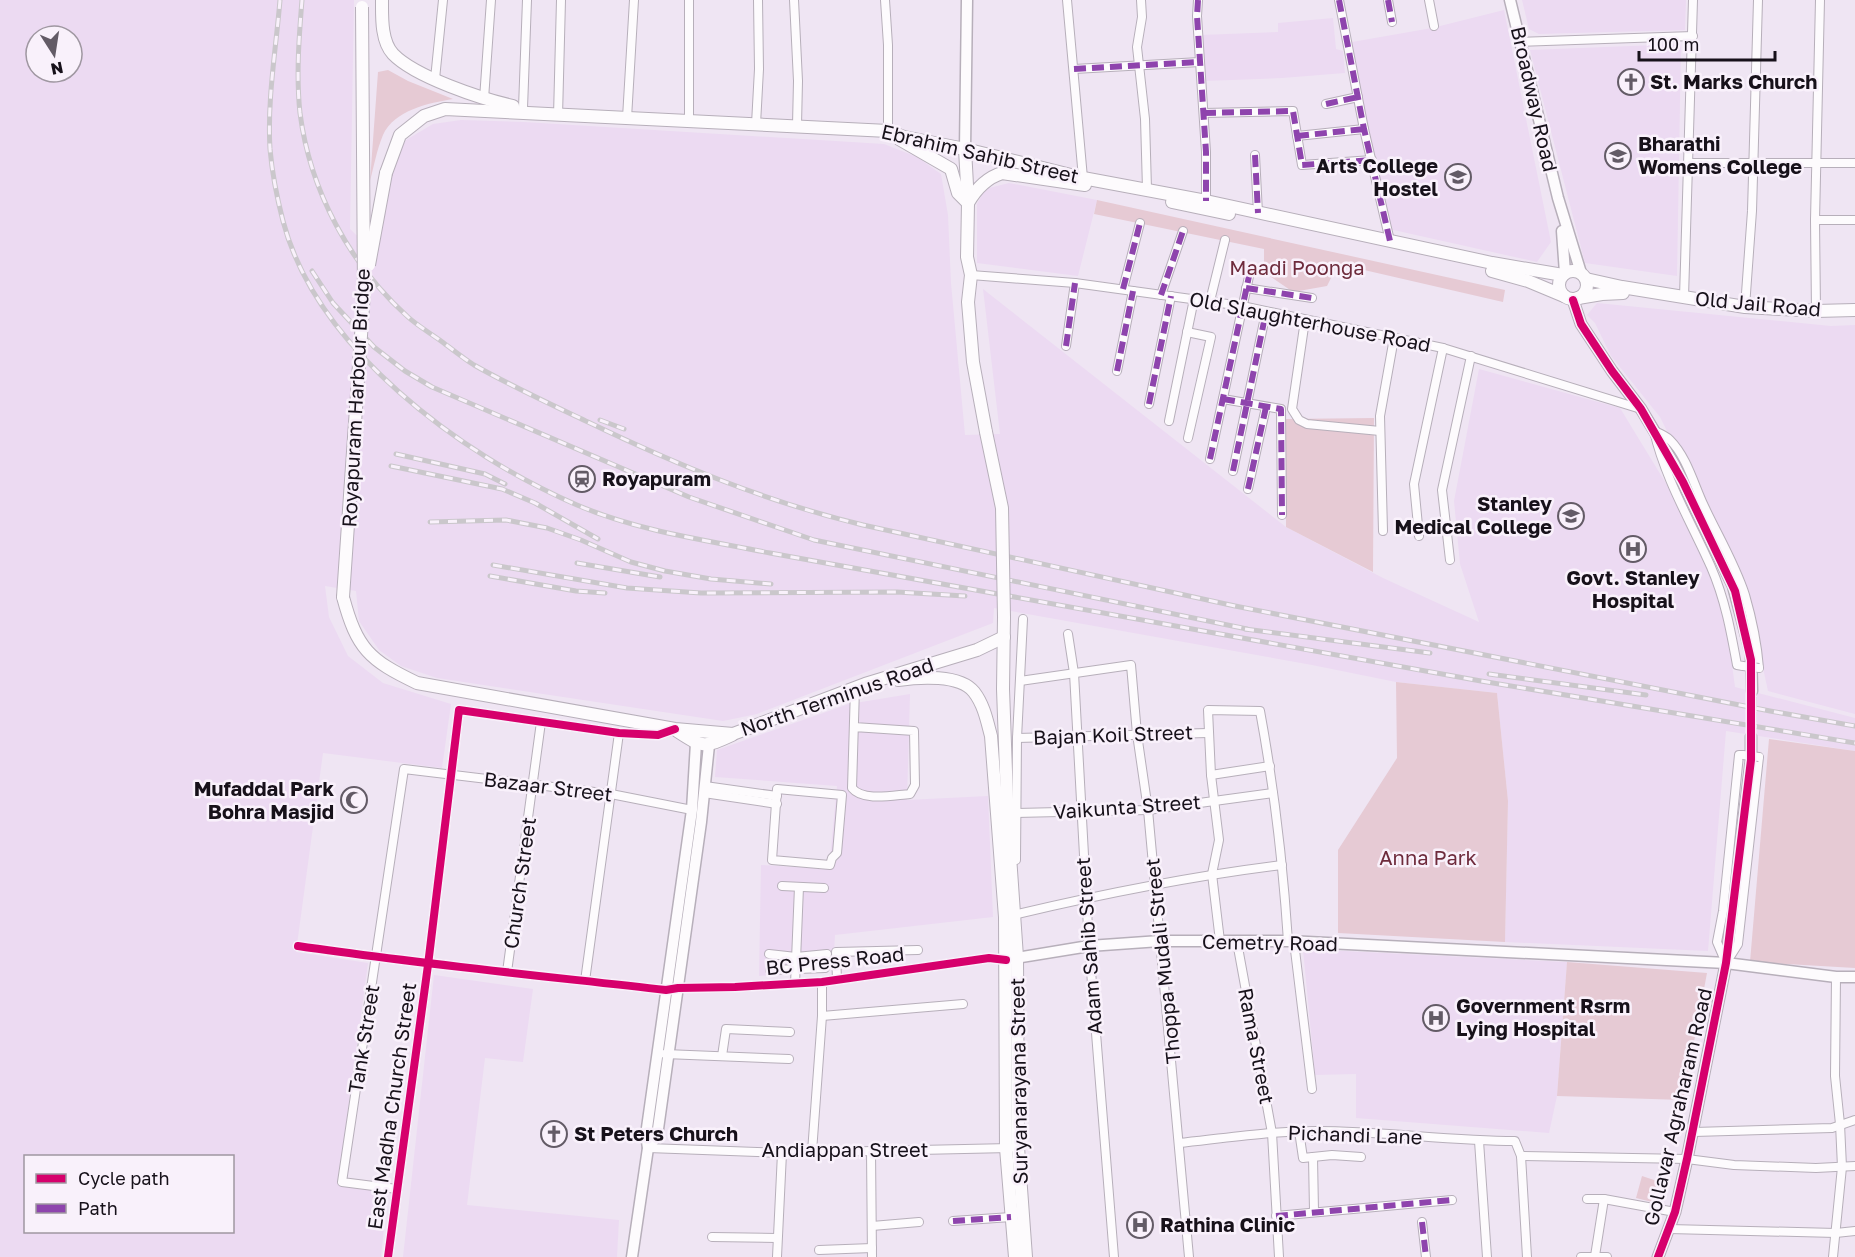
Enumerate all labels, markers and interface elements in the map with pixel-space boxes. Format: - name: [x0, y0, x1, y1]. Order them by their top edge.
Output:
- north arrow: [24, 24, 84, 84]
- street label: Broadway Road: [1507, 24, 1563, 174]
- scale bar: [1639, 24, 1776, 62]
- text: 100 m: [1648, 33, 1699, 55]
- text: N: [49, 58, 65, 80]
- church icon: St. Marks Church: [1616, 67, 1646, 97]
- place label: St. Marks Church: [1650, 69, 1817, 93]
- street label: Ebrahim Sahib Street: [879, 119, 1081, 187]
- place label: Bharathi Womens College: [1638, 131, 1802, 178]
- school or university icon: Bharathi Womens College: [1603, 141, 1633, 171]
- place label: Arts College Hostel: [1316, 153, 1438, 200]
- school or university icon: Arts College Hostel: [1443, 162, 1473, 192]
- park label: Maadi Poonga: [1229, 255, 1365, 279]
- street label: Royapuram Harbour Bridge: [336, 268, 374, 528]
- street label: Old Slaughterhouse Road: [1187, 286, 1433, 356]
- street label: Old Jail Road: [1694, 286, 1822, 320]
- station icon: Royapuram: [567, 464, 597, 494]
- place label: Royapuram: [602, 466, 711, 490]
- place label: Stanley Medical College: [1394, 491, 1552, 538]
- school or university icon: Stanley Medical College: [1556, 501, 1586, 531]
- hospital icon: Govt. Stanley Hospital: [1618, 534, 1648, 564]
- place label: Govt. Stanley Hospital: [1566, 565, 1700, 612]
- street label: North Terminus Road: [737, 652, 936, 740]
- street label: Bajan Koil Street: [1033, 719, 1193, 749]
- street label: Bazaar Street: [482, 766, 614, 806]
- place label: Mufaddal Park Bohra Masjid: [194, 776, 334, 823]
- mosque icon: Mufaddal Park Bohra Masjid: [339, 785, 369, 815]
- street label: Vaikunta Street: [1052, 789, 1202, 823]
- street label: Church Street: [498, 815, 540, 950]
- park label: Anna Park: [1379, 845, 1477, 869]
- street label: Adam Sahib Street: [1070, 857, 1106, 1036]
- street label: Thoppa Mudali Street: [1139, 857, 1185, 1065]
- street label: Cemetry Road: [1202, 929, 1338, 955]
- street label: BC Press Road: [764, 941, 905, 979]
- street label: Suryanarayana Street: [1004, 977, 1032, 1185]
- street label: East Madha Church Street: [362, 981, 420, 1231]
- street label: Tank Street: [343, 983, 383, 1095]
- street label: Rama Street: [1234, 986, 1280, 1106]
- street label: Gollavar Agraharam Road: [1638, 986, 1716, 1228]
- place label: Government Rsrm Lying Hospital: [1456, 993, 1630, 1040]
- hospital icon: Government Rsrm Lying Hospital: [1421, 1003, 1451, 1033]
- church icon: St Peters Church: [539, 1119, 569, 1149]
- street label: Pichandi Lane: [1287, 1120, 1423, 1148]
- place label: St Peters Church: [574, 1121, 738, 1145]
- street label: Andiappan Street: [761, 1137, 929, 1161]
- legend: [24, 1155, 234, 1233]
- text: Cycle path: [78, 1167, 170, 1189]
- text: Path: [78, 1197, 118, 1219]
- hospital icon: Rathina Clinic: [1125, 1210, 1155, 1240]
- place label: Rathina Clinic: [1160, 1212, 1295, 1236]

